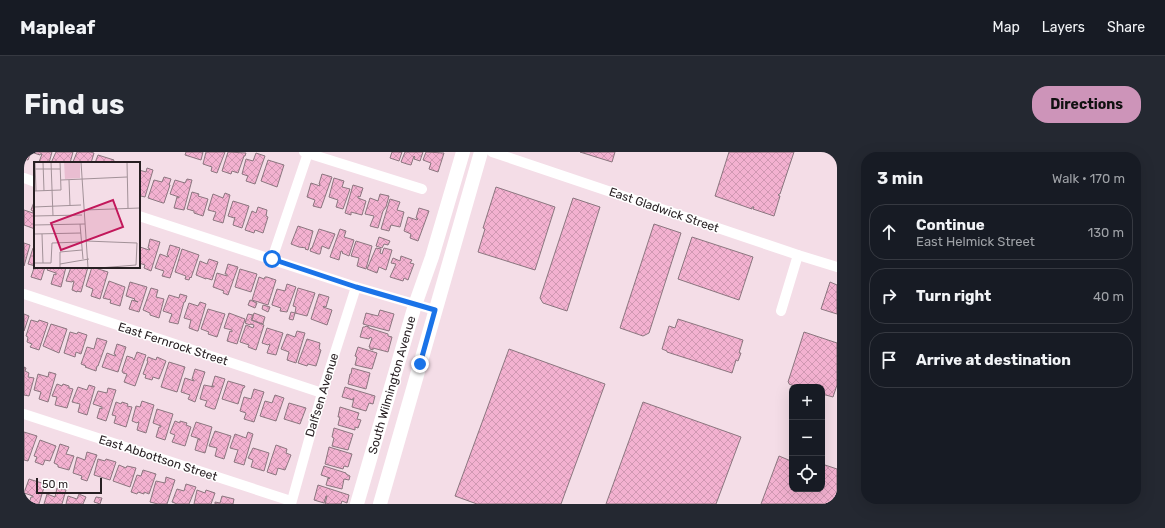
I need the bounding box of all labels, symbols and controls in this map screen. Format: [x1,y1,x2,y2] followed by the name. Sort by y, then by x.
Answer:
[20,16,95,39] text: Mapleaf
[993,19,1020,36] text: Map
[1042,19,1085,36] text: Layers
[1107,19,1145,36] text: Share
[1032,86,1141,123] button: Directions
[24,88,124,121] text: Find us
[34,162,140,268] inset map
[877,168,923,188] text: 3 min
[1052,171,1125,186] text: Walk · 170 m
[607,185,721,235] street label: East Gladwick Street
[916,216,985,234] text: Continue
[878,221,900,243] icon: ahead
[1088,225,1124,240] text: 130 m
[916,234,1035,249] text: East Helmick Street
[263,250,281,268] route start
[878,285,900,307] icon: right
[916,287,991,305] text: Turn right
[1093,289,1124,304] text: 40 m
[366,314,419,456] street label: South Wilmington Avenue
[116,320,230,368] street label: East Fernrock Street
[878,349,900,371] icon: arrive
[303,351,342,439] street label: Dalfsen Avenue
[916,351,1071,369] text: Arrive at destination
[411,355,429,373] route end
[789,384,825,492] map controls
[789,384,825,420] button: +
[789,420,825,456] button: −
[97,432,219,484] street label: East Abbottson Street
[789,456,825,492] button: locate
[36,476,102,495] scale bar
[42,478,68,491] text: 50 m

